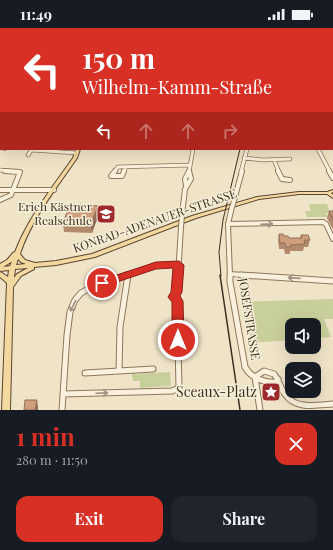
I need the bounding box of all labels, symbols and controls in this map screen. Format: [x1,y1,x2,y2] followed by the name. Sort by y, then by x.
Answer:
[20,4,52,24] text: 11:49
[82,39,155,76] text: 150 m
[16,44,68,96] icon: left
[82,75,272,99] text: Wilhelm-Kamm-Straße
[93,120,115,142] icon: left
[135,120,157,142] icon: ahead
[177,120,199,142] icon: ahead
[219,120,241,142] icon: right
[71,184,239,256] street label: KONRAD-ADENAUER-STRASSE
[18,198,93,228] place label: Erich Kästner Realschule
[95,203,117,225] school or university icon: Erich Kästner Realschule
[260,220,273,228] one-way arrow
[85,266,119,300] pin
[91,272,113,294] icon: arrive
[288,275,301,282] one-way arrow
[235,276,264,361] street label: JOSEFSTRASSE
[69,299,76,311] one-way arrow
[285,318,321,398] map controls
[285,318,321,354] button: sound
[157,319,199,361] position arrow
[285,362,321,398] button: layers
[260,381,282,403] place icon: Sceaux-Platz
[176,382,257,401] place label: Sceaux-Platz
[95,389,108,396] one-way arrow
[16,420,75,452] text: 1 min
[275,423,317,465] button: close
[16,451,88,468] text: 280 m · 11:50
[16,496,163,542] button: Exit
[171,496,317,542] button: Share

